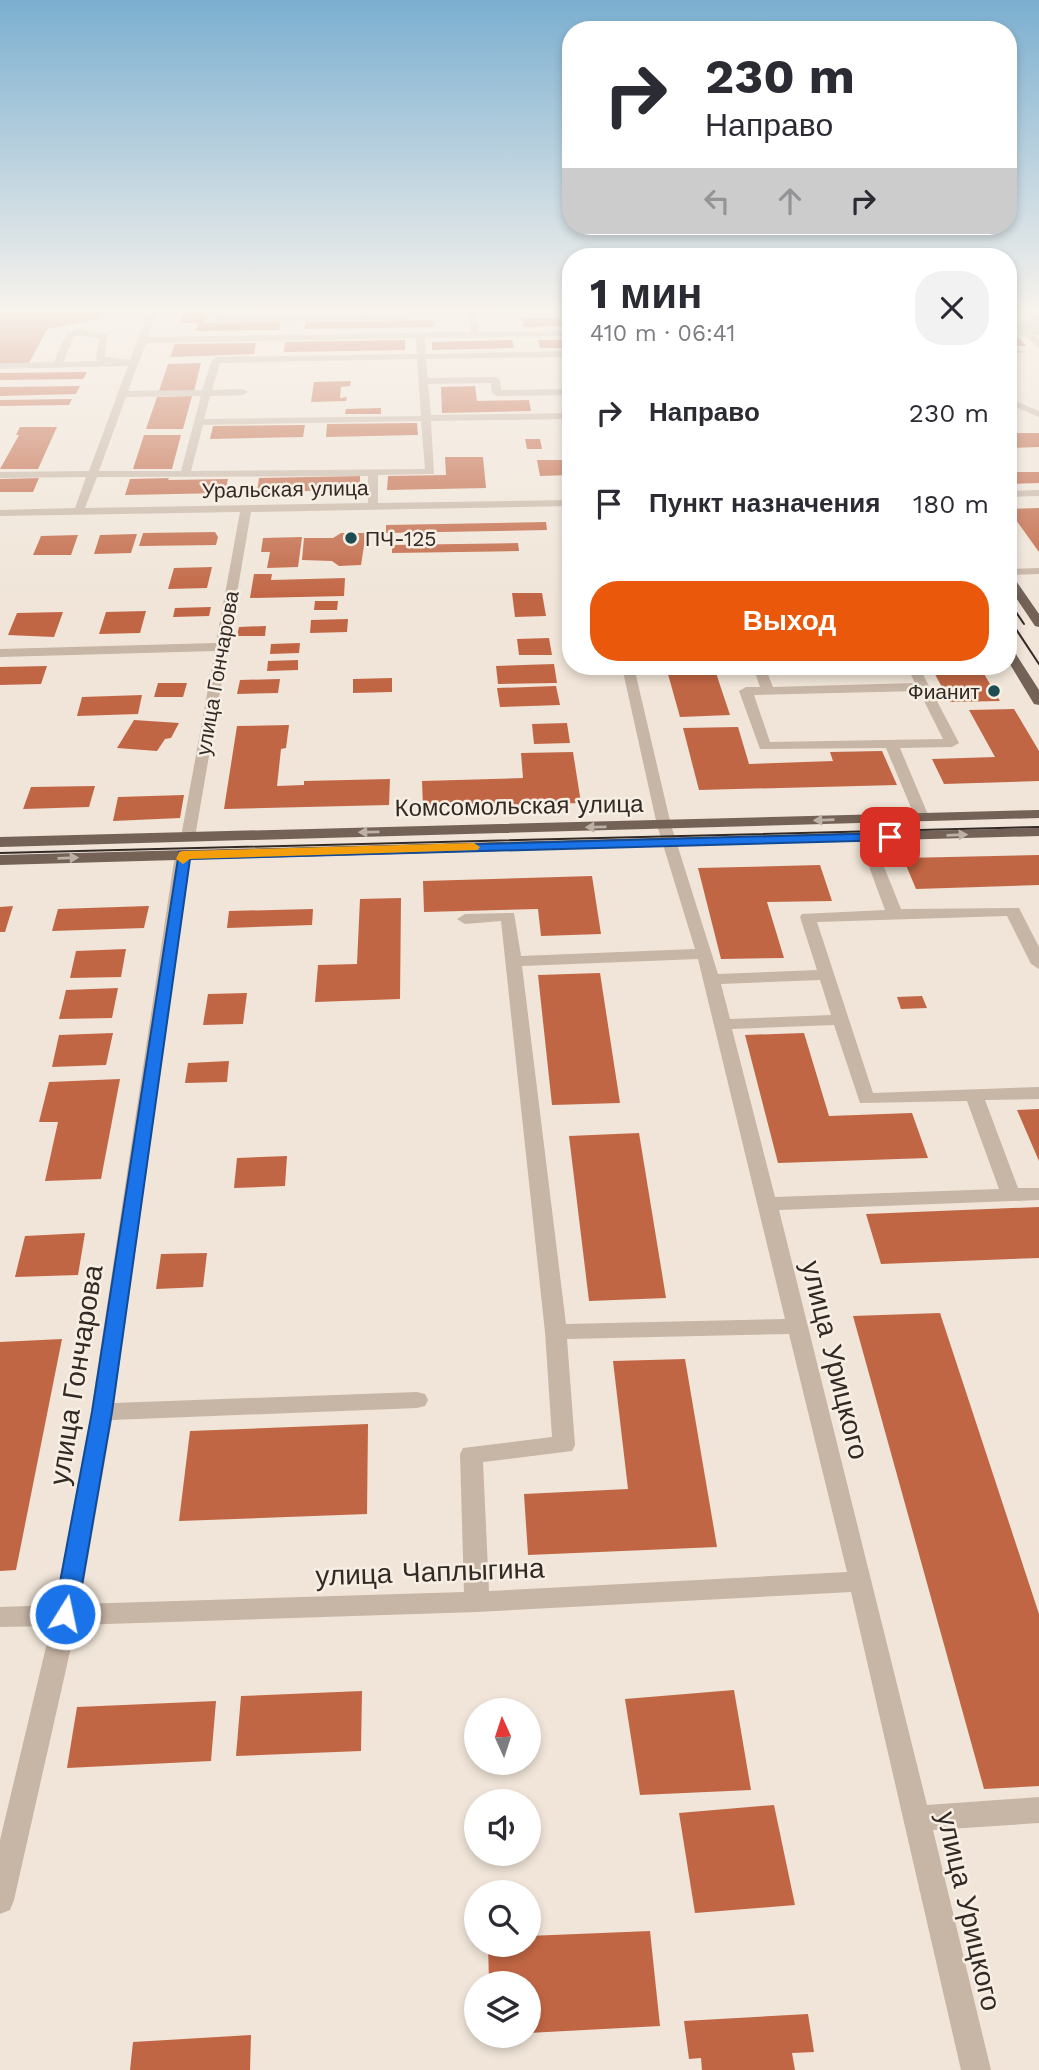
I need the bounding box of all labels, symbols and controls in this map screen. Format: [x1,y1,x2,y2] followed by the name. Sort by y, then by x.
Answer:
[705,47,855,105] text: 230 m
[590,49,681,140] icon: right
[705,106,833,144] text: Направо
[698,182,736,220] icon: left
[771,182,809,220] icon: ahead
[844,182,882,220] icon: right
[590,269,702,318] text: 1 мин
[915,271,989,345] button: close
[590,320,735,347] text: 410 m · 06:41
[590,394,628,432] icon: right
[649,397,760,427] text: Направо
[909,398,989,428] text: 230 m
[201,475,369,503] street label: Уральская улица
[590,485,628,523] icon: arrive
[649,488,880,518] text: Пункт назначения
[913,489,989,519] text: 180 m
[365,526,437,551] place label: ПЧ-125
[343,530,359,546] marker: ПЧ-125
[590,581,989,661] button: Выход
[190,588,244,757] street label: улица Гончарова
[908,679,980,704] place label: Фианит
[986,683,1002,699] marker: Фианит
[394,790,644,822] street label: Комсомольская улица
[860,807,920,867] pin
[813,815,835,826] one-way arrow
[871,818,909,856] icon: arrive
[585,821,607,832] one-way arrow
[358,827,380,838] one-way arrow
[946,829,968,840] one-way arrow
[57,853,79,864] one-way arrow
[794,1257,876,1463] street label: улица Урицкого
[42,1262,110,1487] street label: улица Гончарова
[315,1551,546,1592] street label: улица Чаплыгина
[28,1577,102,1651] position arrow
[464,1698,541,1774] north arrow
[464,1698,541,2048] map controls
[464,1789,541,1866] button: sound
[930,1808,1008,2014] street label: улица Урицкого
[464,1880,541,1957] button: search
[464,1971,541,2048] button: layers

